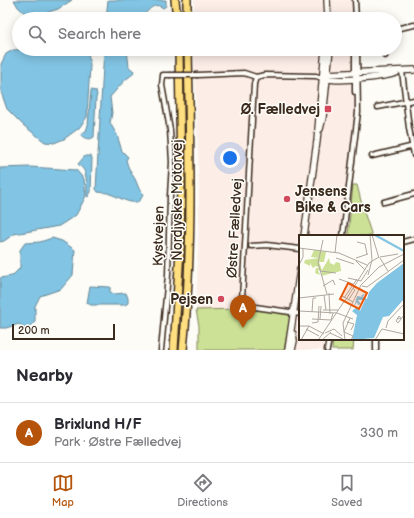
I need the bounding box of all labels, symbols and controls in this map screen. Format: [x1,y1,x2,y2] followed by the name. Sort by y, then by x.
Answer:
[12,12,402,56] search box
[26,23,48,45] icon: search
[58,25,141,44] text: Search here
[241,101,320,118] place label: Ø. Fælledvej
[323,104,333,114] marker: Ø. Fælledvej
[169,139,186,261] street label: Nordjyske Motorvej
[220,148,240,168] your location
[223,178,246,278] street label: Østre Fælledvej
[295,183,371,216] place label: Jensens Bike & Cars
[282,194,292,204] marker: Jensens Bike & Cars
[149,205,168,266] street label: Kystvejen
[299,235,404,340] inset map
[170,291,213,308] place label: Pejsen
[216,294,226,304] marker: Pejsen
[230,295,256,328] pin: A
[12,322,115,341] scale bar
[18,324,50,337] text: 200 m
[16,366,73,386] text: Nearby
[54,415,142,434] text: Brixlund H/F
[25,425,33,441] text: A
[360,425,398,441] text: 330 m
[54,434,181,450] text: Park · Østre Fælledvej
[52,472,74,509] tab: Map
[177,472,228,509] tab: Directions
[331,472,362,509] tab: Saved

